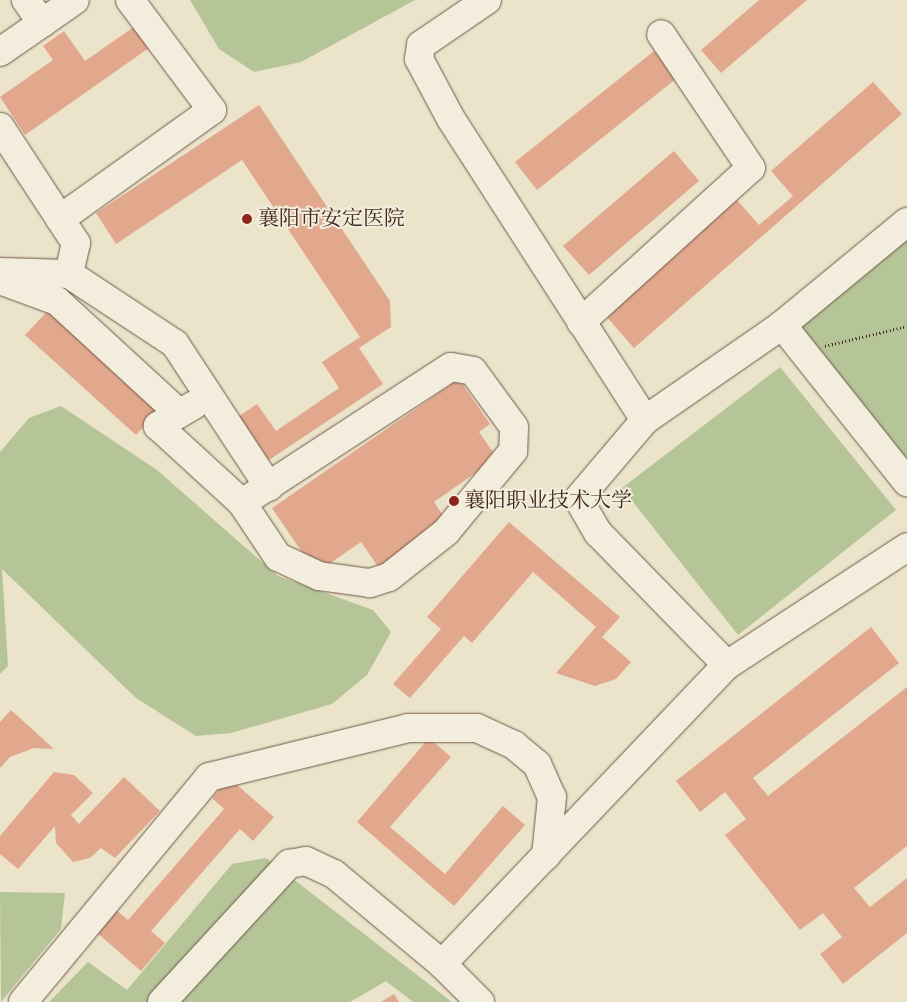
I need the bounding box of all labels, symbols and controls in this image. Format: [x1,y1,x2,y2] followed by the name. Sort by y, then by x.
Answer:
[258,206,405,232] place label: 襄阳市安定医院
[240,212,254,226] marker: 襄阳市安定医院
[464,488,632,514] place label: 襄阳职业技术大学
[448,495,460,507] marker: 襄阳职业技术大学

